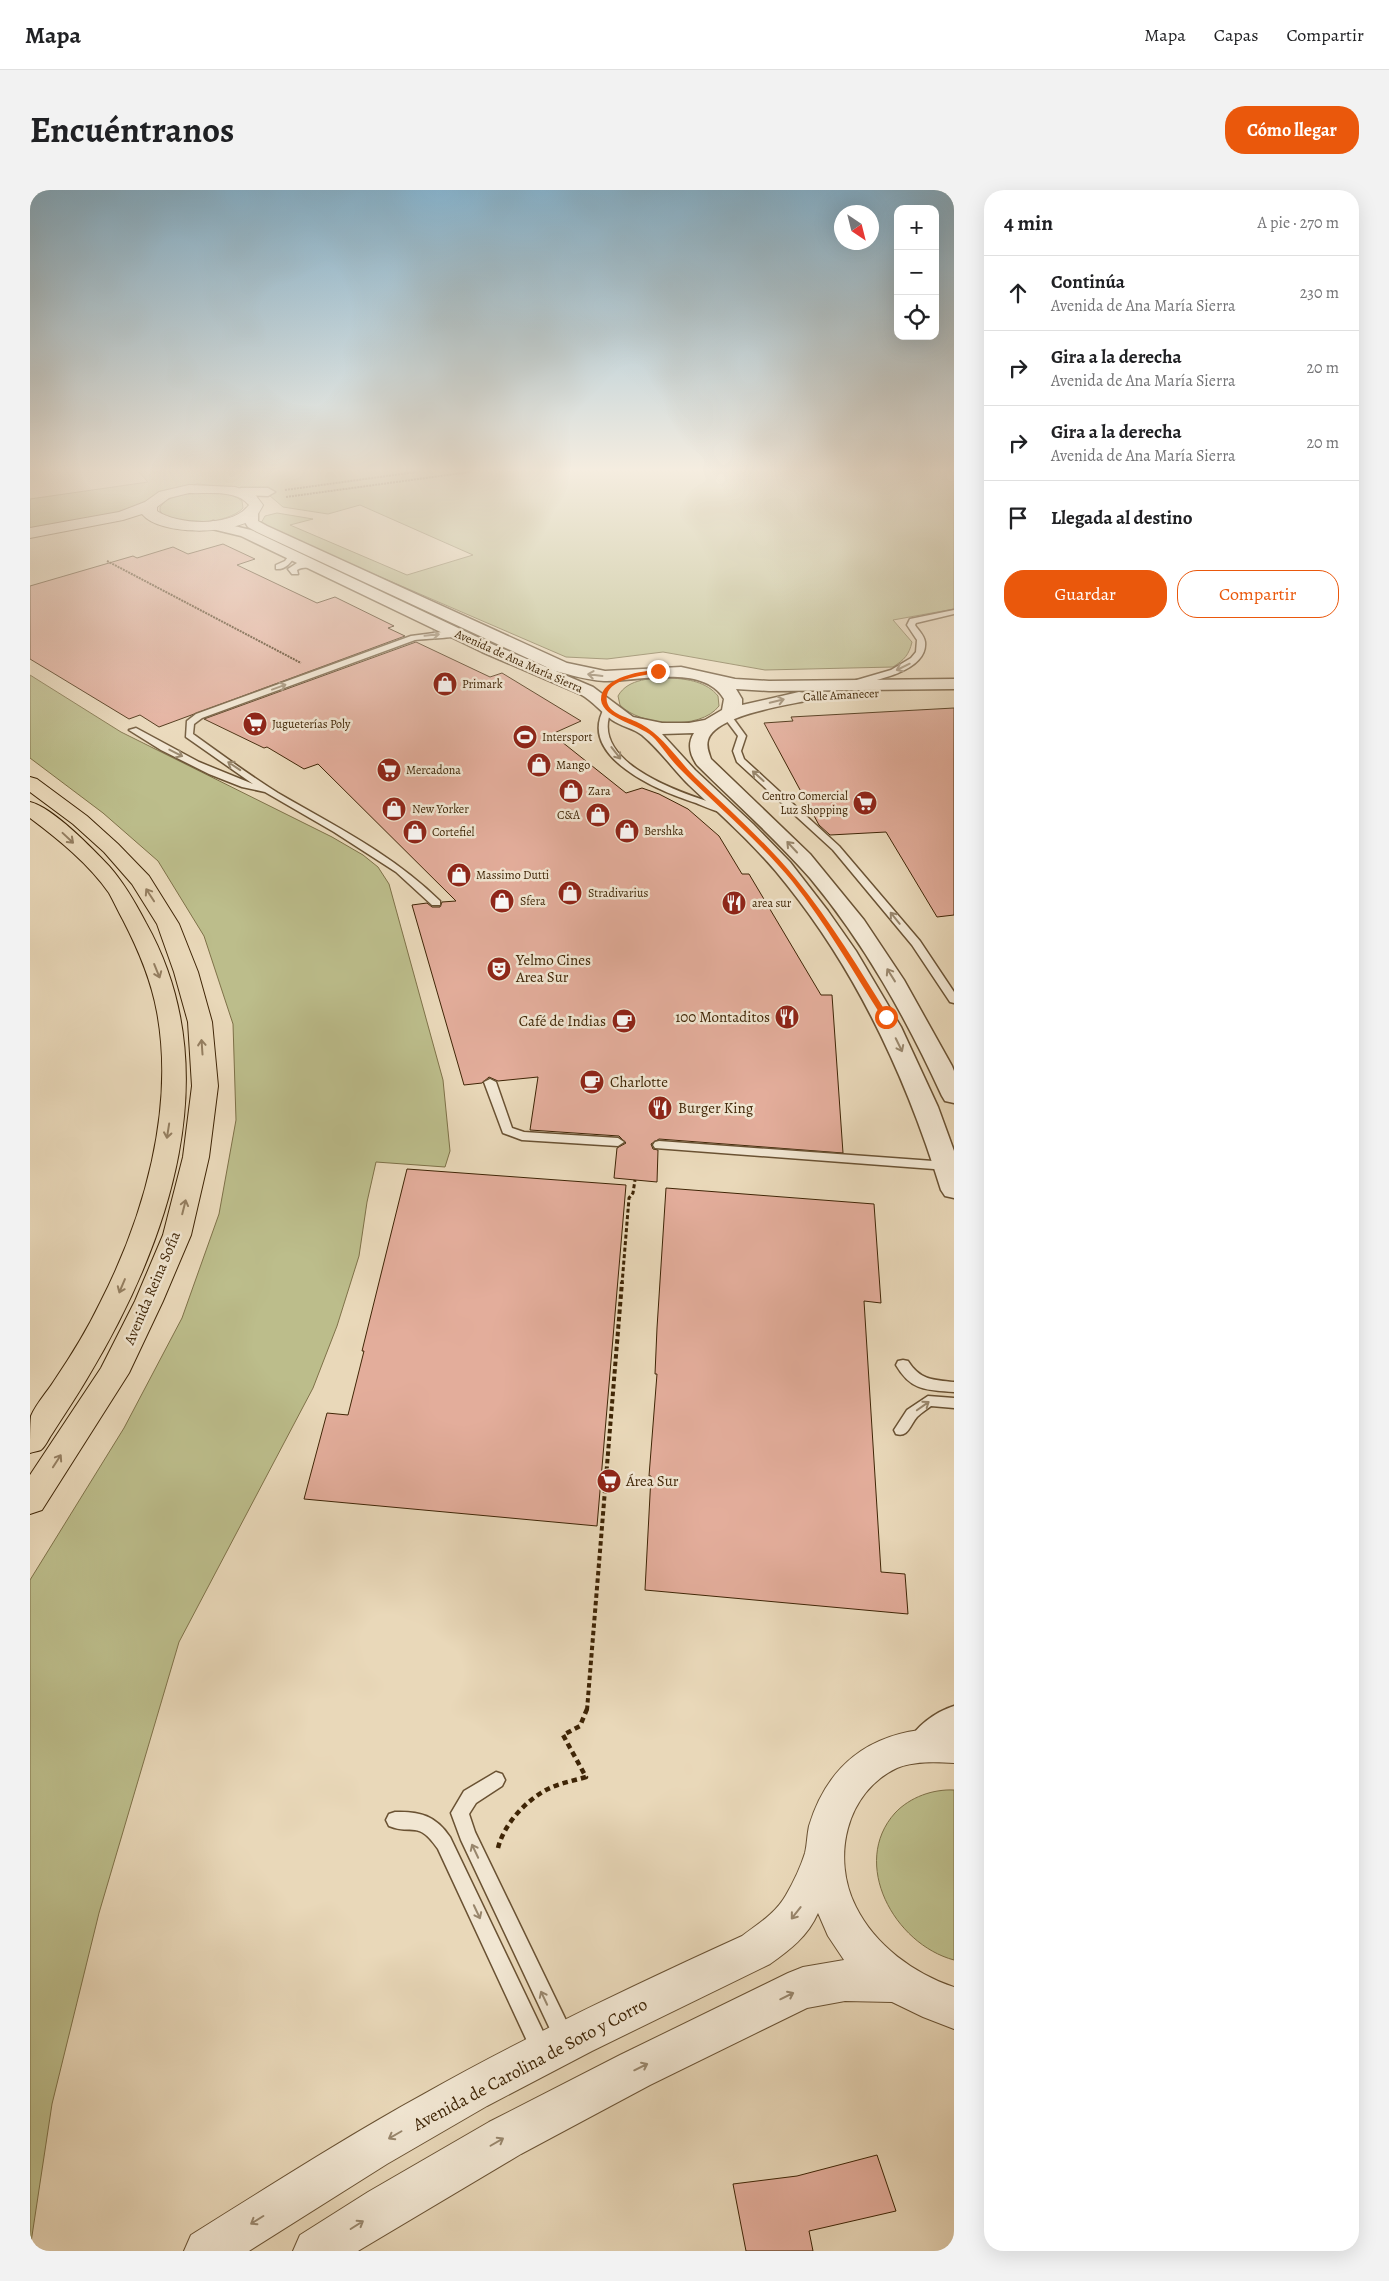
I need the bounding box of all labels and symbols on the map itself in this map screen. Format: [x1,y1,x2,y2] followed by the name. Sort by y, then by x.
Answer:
[834,205,879,250] north arrow
[452,625,586,697] street label: Avenida de Ana María Sierra
[424,630,440,640] one-way arrow
[647,660,670,683] route end
[895,662,910,672] one-way arrow
[587,669,603,679] one-way arrow
[432,671,458,697] shop icon: Primark
[462,676,503,692] place label: Primark
[271,682,286,691] one-way arrow
[803,685,880,705] street label: Calle Amanecer
[768,696,784,705] one-way arrow
[242,711,268,737] supermarket icon: Jugueterías Poly
[272,716,351,732] place label: Jugueterías Poly
[512,724,538,750] sports icon: Intersport
[542,729,592,745] place label: Intersport
[610,746,621,759] one-way arrow
[168,749,183,758] one-way arrow
[526,752,552,778] shop icon: Mango
[376,757,402,783] supermarket icon: Mercadona
[556,757,590,773] place label: Mango
[227,761,241,771] one-way arrow
[406,762,461,778] place label: Mercadona
[752,770,765,782] one-way arrow
[558,778,584,804] shop icon: Zara
[588,783,611,799] place label: Zara
[762,788,848,818] place label: Centro Comercial Luz Shopping
[852,790,878,816] supermarket icon: Centro Comercial Luz Shopping
[381,796,407,822] shop icon: New Yorker
[412,801,469,817] place label: New Yorker
[585,802,611,828] shop icon: C&A
[557,807,581,823] place label: C&A
[614,818,640,844] shop icon: Bershka
[402,819,428,845] shop icon: Cortefiel
[644,823,684,839] place label: Bershka
[432,824,475,840] place label: Cortefiel
[62,832,74,844] one-way arrow
[786,840,798,853] one-way arrow
[446,862,472,888] shop icon: Massimo Dutti
[476,867,549,883] place label: Massimo Dutti
[557,880,583,906] shop icon: Stradivarius
[588,885,648,901] place label: Stradivarius
[144,888,155,902] one-way arrow
[489,888,515,914] shop icon: Sfera
[721,890,747,916] restaurant icon: area sur
[520,893,546,909] place label: Sfera
[752,895,792,911] place label: area sur
[890,912,901,925] one-way arrow
[515,950,591,987] place label: Yelmo Cines Area Sur
[486,956,512,982] theatre icon: Yelmo Cines Area Sur
[153,963,163,978] one-way arrow
[886,969,896,983] one-way arrow
[774,1004,800,1030] restaurant icon: 100 Montaditos
[875,1006,898,1029] route start
[675,1007,770,1027] place label: 100 Montaditos
[611,1008,637,1034] cafe icon: Café de Indias
[519,1011,606,1031] place label: Café de Indias
[895,1037,905,1052] one-way arrow
[197,1039,206,1055] one-way arrow
[579,1069,605,1095] cafe icon: Charlotte
[610,1072,668,1092] place label: Charlotte
[647,1095,673,1121] restaurant icon: Burger King
[678,1098,754,1118] place label: Burger King
[163,1123,173,1139] one-way arrow
[179,1200,189,1216] one-way arrow
[119,1228,185,1349] street label: Avenida Reina Sofía
[117,1278,127,1293] one-way arrow
[916,1401,930,1411] one-way arrow
[52,1454,62,1468] one-way arrow
[596,1468,622,1494] supermarket icon: Área Sur
[625,1471,679,1491] place label: Área Sur
[470,1844,479,1859] one-way arrow
[473,1904,482,1919] one-way arrow
[791,1907,802,1920] one-way arrow
[539,1991,548,2006] one-way arrow
[780,1991,795,2001] one-way arrow
[408,1992,651,2137] street label: Avenida de Carolina de Soto y Corro
[633,2062,648,2071] one-way arrow
[389,2130,403,2140] one-way arrow
[490,2137,504,2147] one-way arrow
[250,2215,264,2225] one-way arrow
[350,2220,364,2230] one-way arrow

